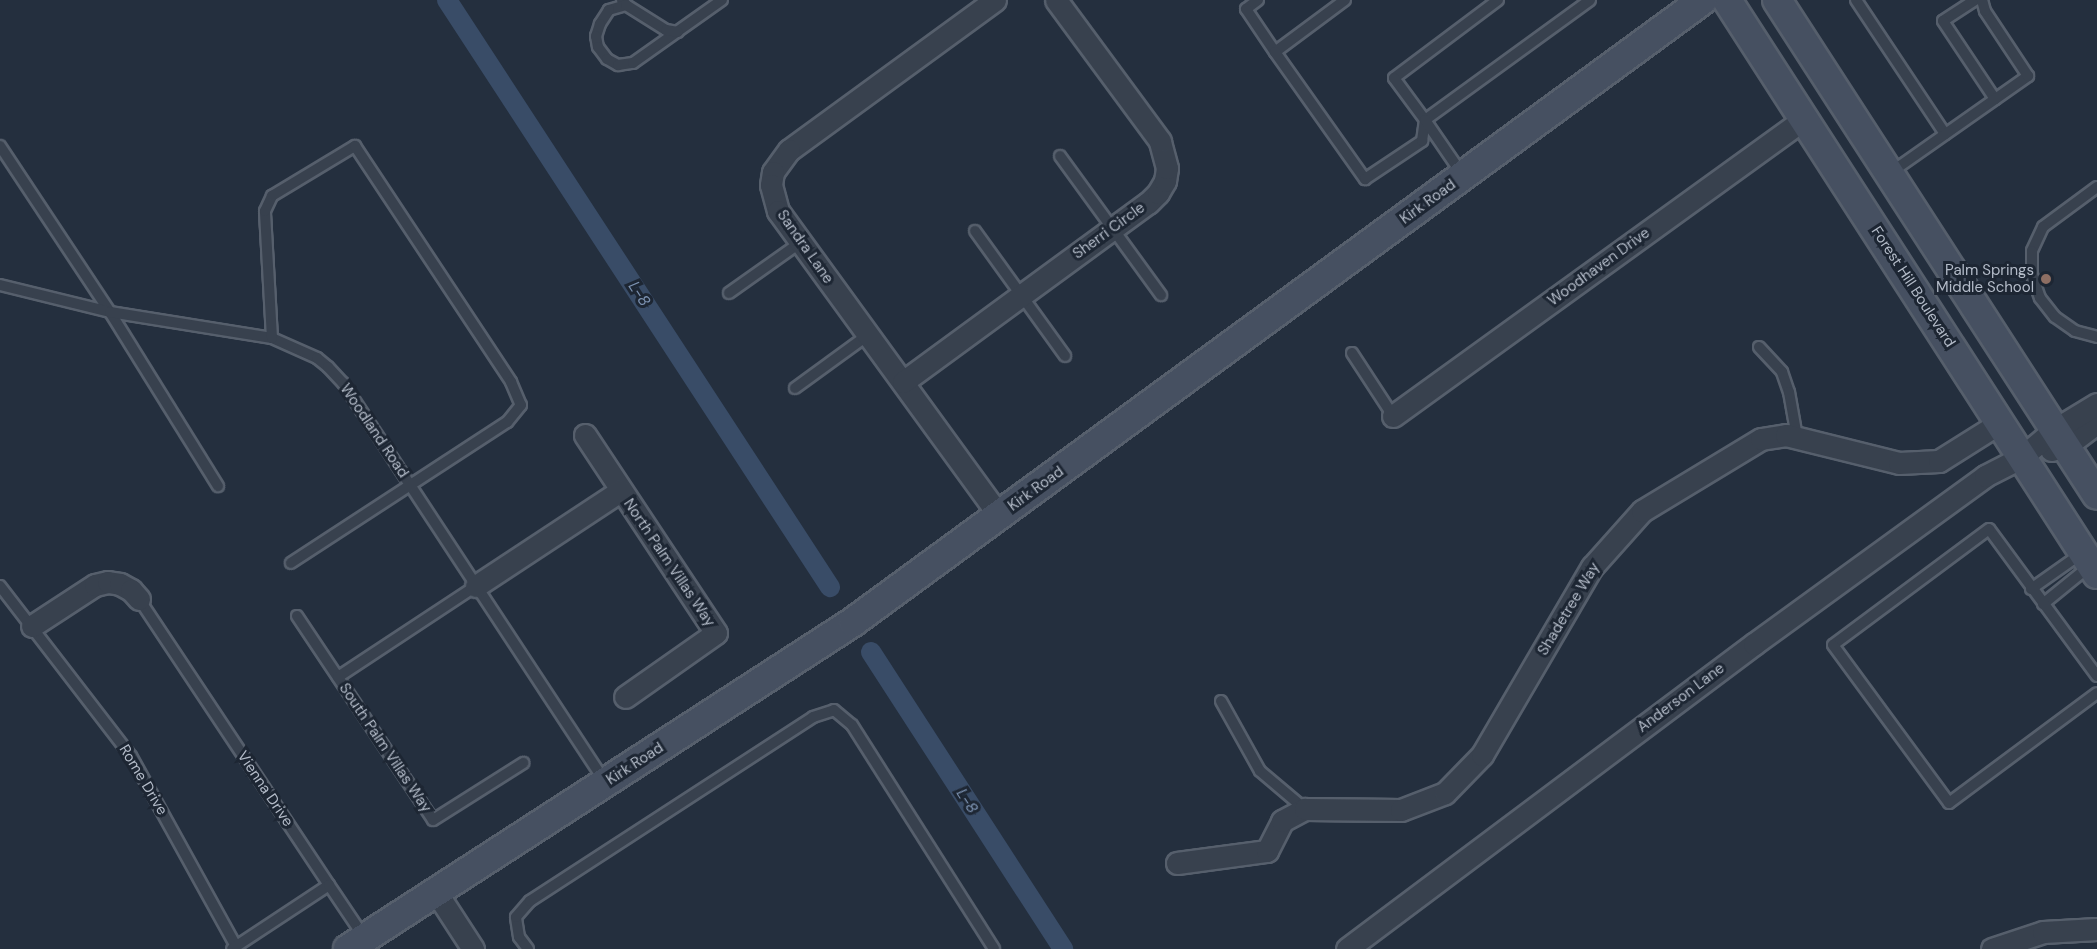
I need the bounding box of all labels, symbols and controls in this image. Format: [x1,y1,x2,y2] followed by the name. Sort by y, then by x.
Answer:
[1397,176,1459,228] street label: Kirk Road
[1069,199,1149,263] street label: Sherri Circle
[773,207,837,287] street label: Sandra Lane
[1867,223,1959,351] street label: Forest Hill Boulevard
[1545,224,1653,310] street label: Woodhaven Drive
[1936,261,2034,296] place label: Palm Springs Middle School
[2039,272,2053,286] marker: Palm Springs Middle School
[624,278,654,310] water label: L-8
[336,381,412,481] street label: Woodland Road
[1005,463,1067,515] street label: Kirk Road
[619,496,719,630] street label: North Palm Villas Way
[1534,559,1604,659] street label: Shadetree Way
[1634,659,1728,737] street label: Anderson Lane
[335,680,435,816] street label: South Palm Villas Way
[603,739,667,789] street label: Kirk Road
[115,742,171,818] street label: Rome Drive
[233,748,297,830] street label: Vienna Drive
[952,785,982,817] water label: L-8

